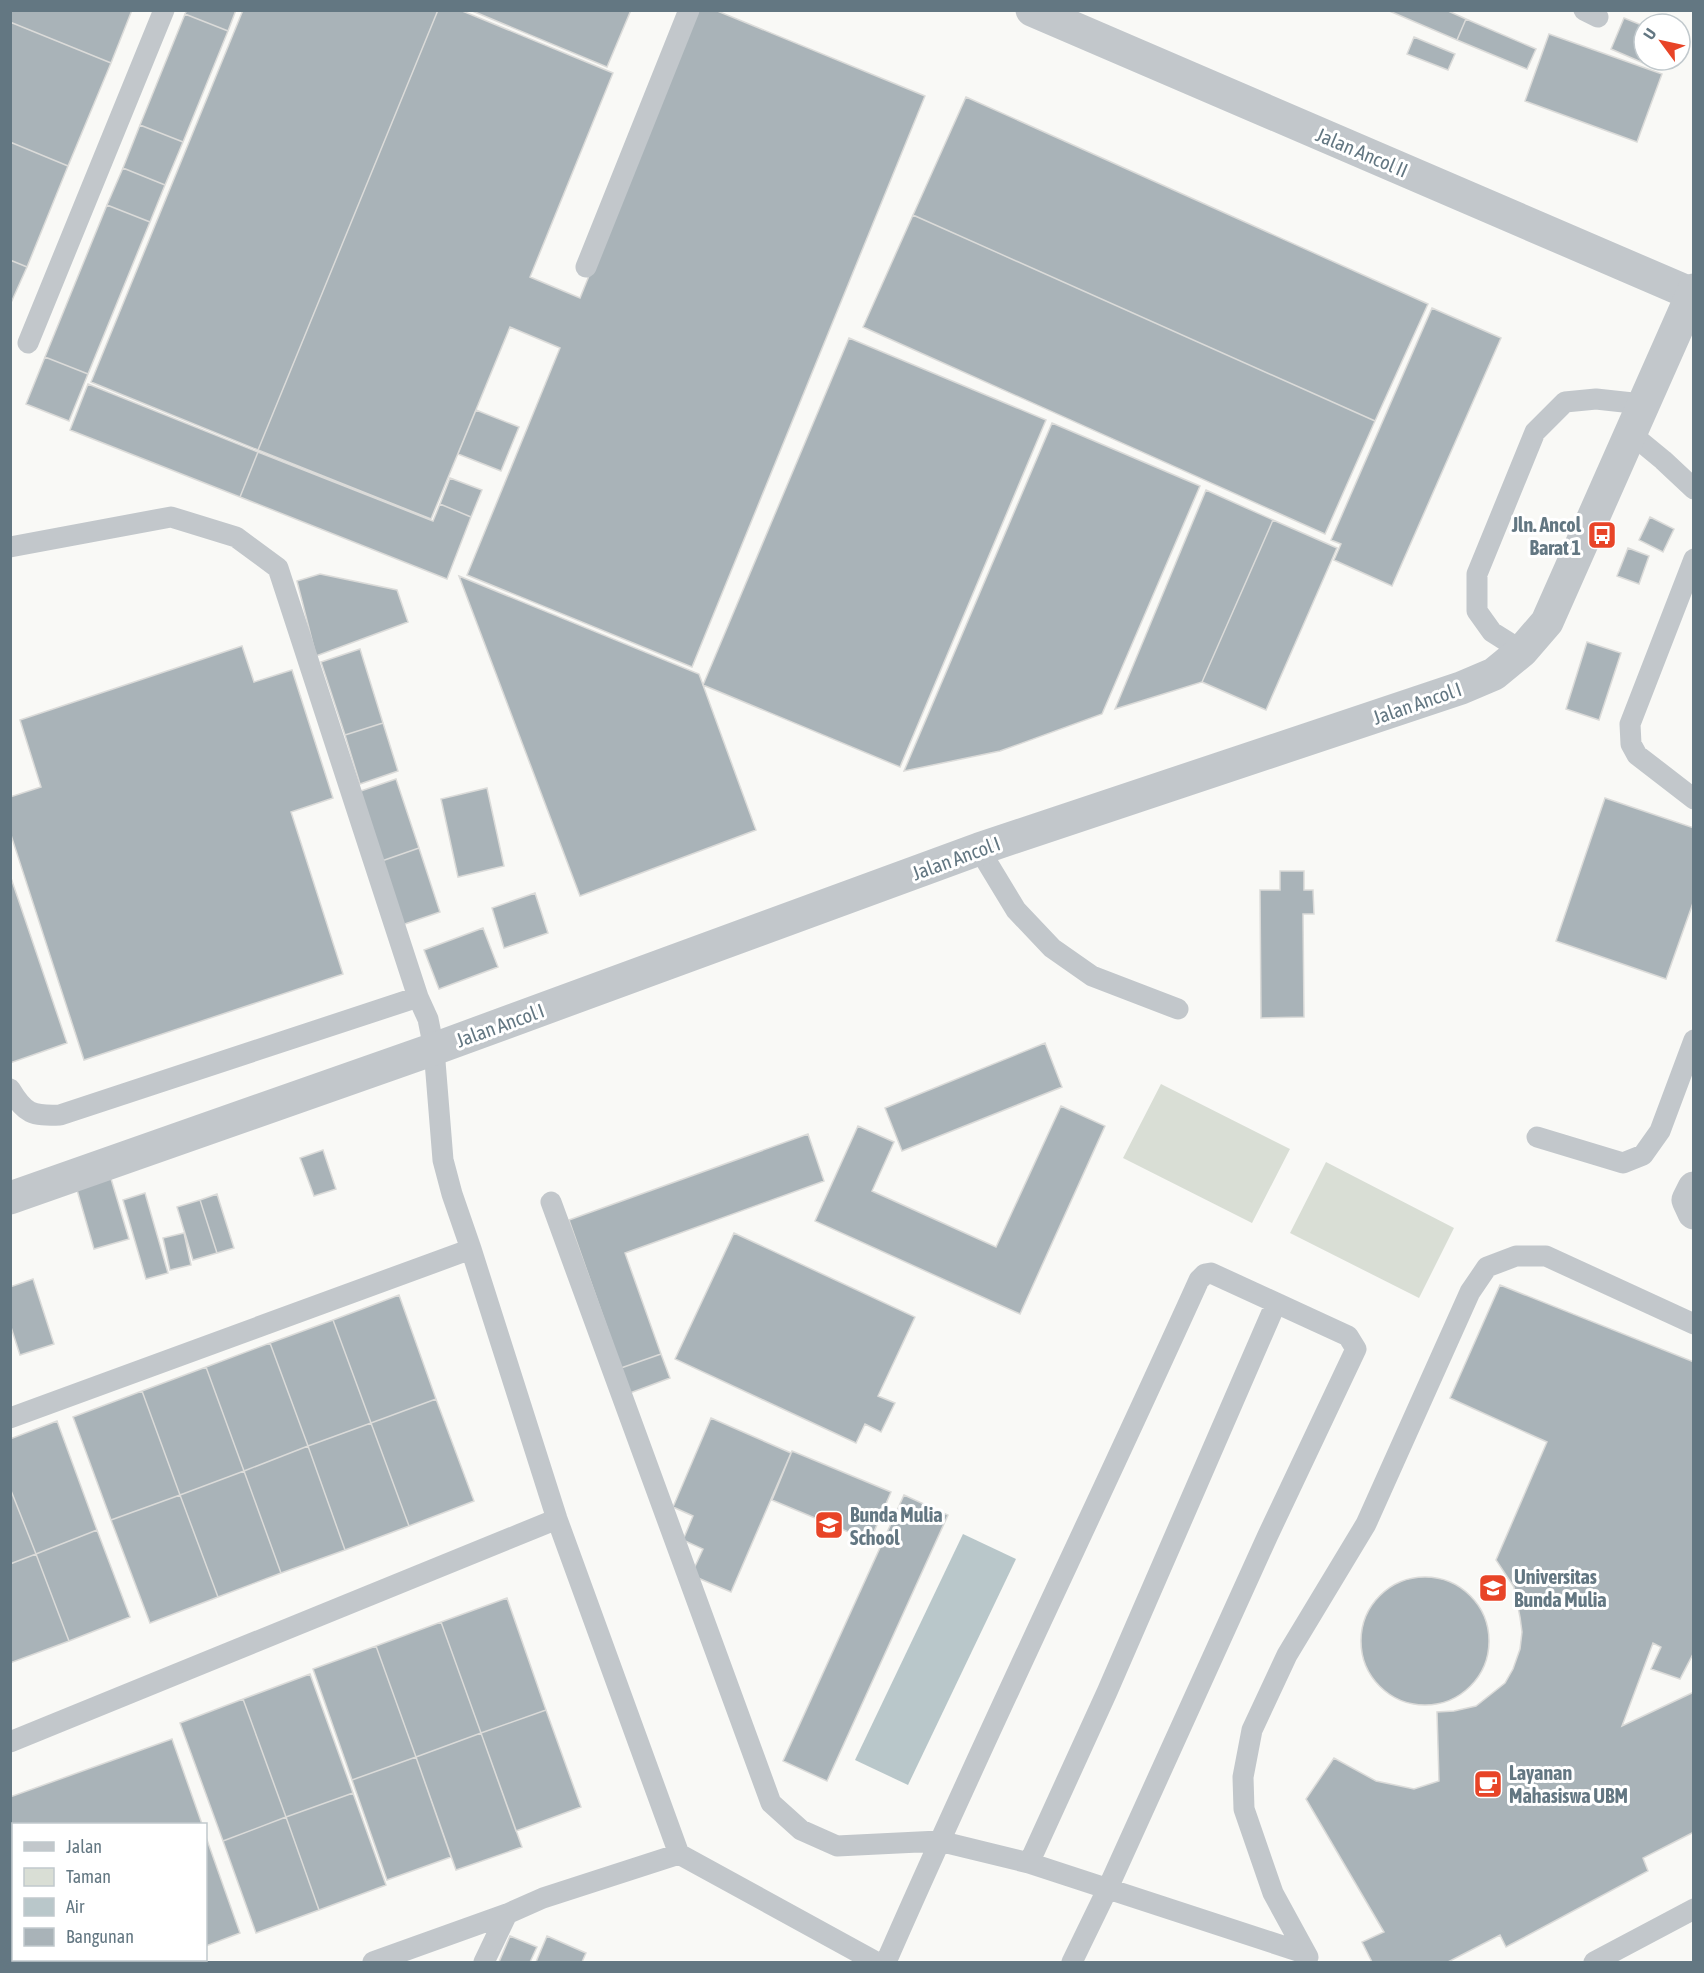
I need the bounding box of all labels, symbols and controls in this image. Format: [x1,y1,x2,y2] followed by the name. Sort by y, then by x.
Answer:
[1632,12,1692,72] north arrow
[1639,25,1660,43] text: U
[1313,122,1411,182] street label: Jalan Ancol II
[1511,513,1582,559] place label: Jln. Ancol Barat 1
[1586,519,1618,551] bus stop icon: Jln. Ancol Barat 1
[1370,677,1464,729] street label: Jalan Ancol I
[909,831,1003,885] street label: Jalan Ancol I
[453,998,547,1052] street label: Jalan Ancol I
[850,1503,943,1549] place label: Bunda Mulia School
[813,1509,845,1541] school or university icon: Bunda Mulia School
[1514,1565,1607,1611] place label: Universitas Bunda Mulia
[1477,1572,1509,1604] school or university icon: Universitas Bunda Mulia
[1509,1761,1628,1807] place label: Layanan Mahasiswa UBM
[1472,1768,1504,1800] cafe icon: Layanan Mahasiswa UBM
[12,1823,207,1961] legend
[66,1836,102,1857] text: Jalan
[66,1866,111,1887] text: Taman
[66,1896,85,1917] text: Air
[66,1926,134,1947] text: Bangunan

